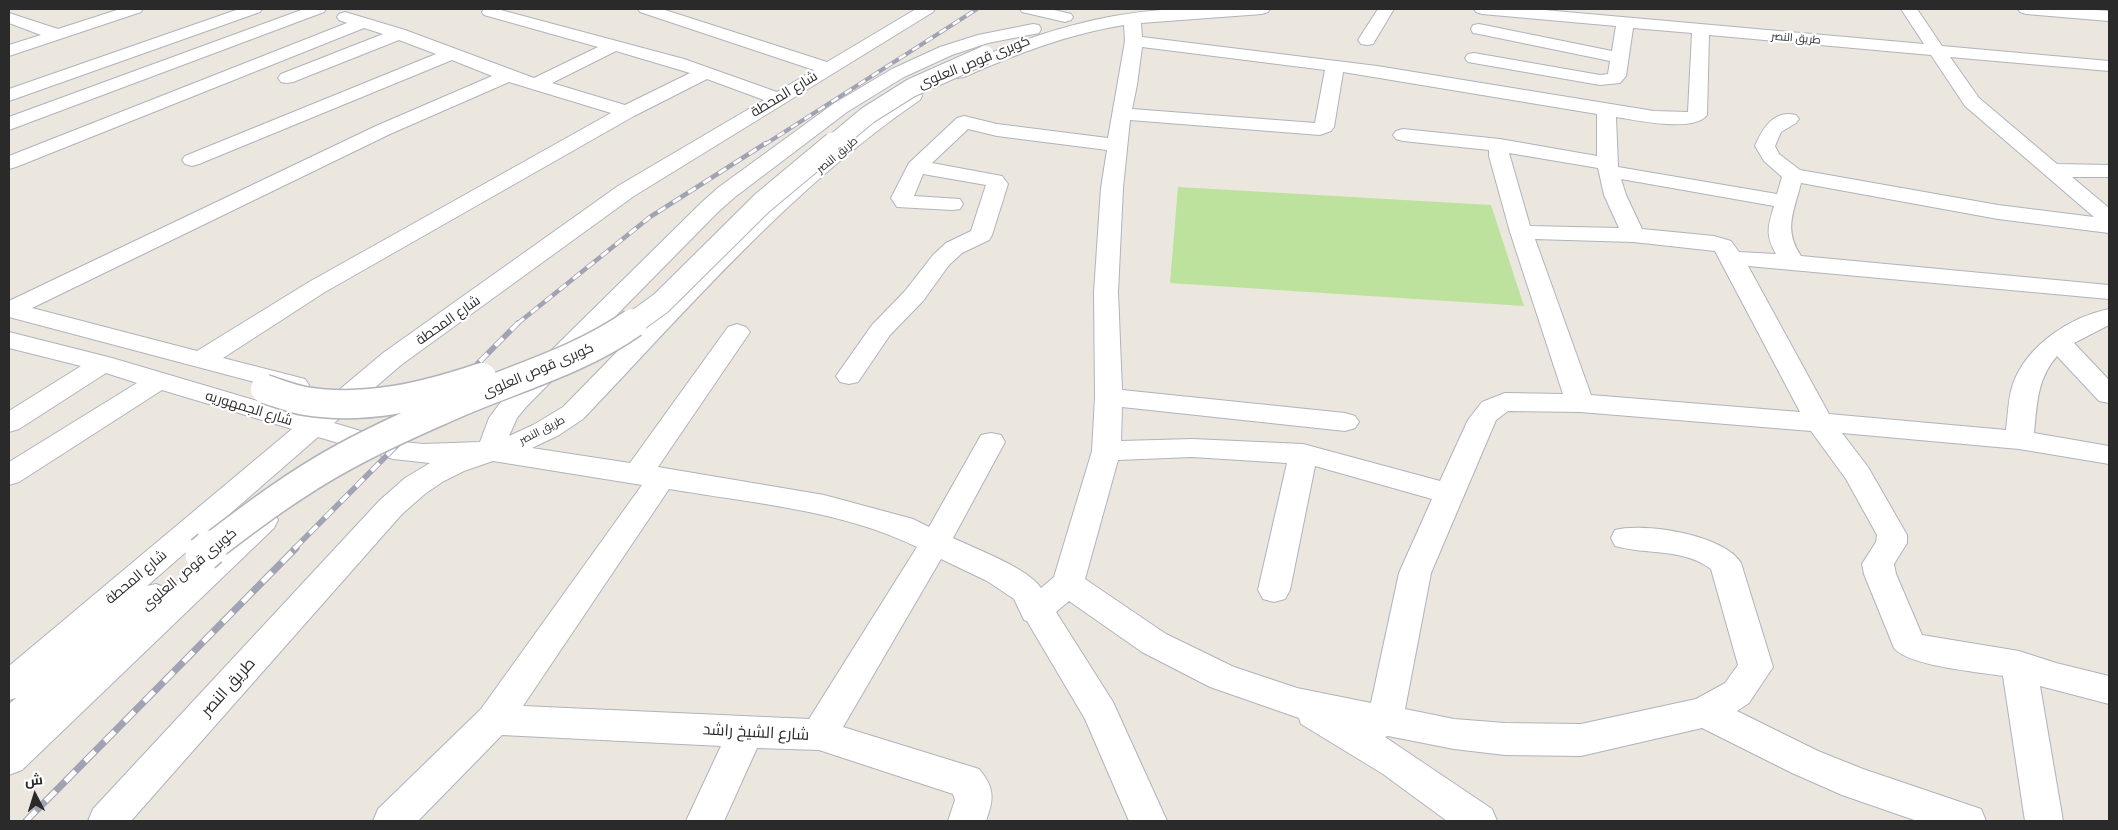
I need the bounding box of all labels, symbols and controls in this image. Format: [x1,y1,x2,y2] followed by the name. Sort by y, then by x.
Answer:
[1771,29,1821,47] street label: طريق النصر
[916,32,1032,92] street label: كوبرى قوص العلوى
[748,68,820,120] street label: شارع المحطة
[814,134,860,176] street label: طريق النصر
[413,292,483,348] street label: شارع المحطة
[480,339,596,401] street label: كوبرى قوص العلوى
[203,387,295,429] street label: شارع الجمهوريه
[517,413,567,447] street label: طريق النصر
[138,524,240,614] street label: كوبرى قوص العلوى
[102,547,170,607] street label: شارع المحطة
[197,654,259,720] street label: طريق النصر
[702,720,810,744] street label: شارع الشيخ راشد
[10,770,60,820] north arrow
[24,770,43,789] text: ش

